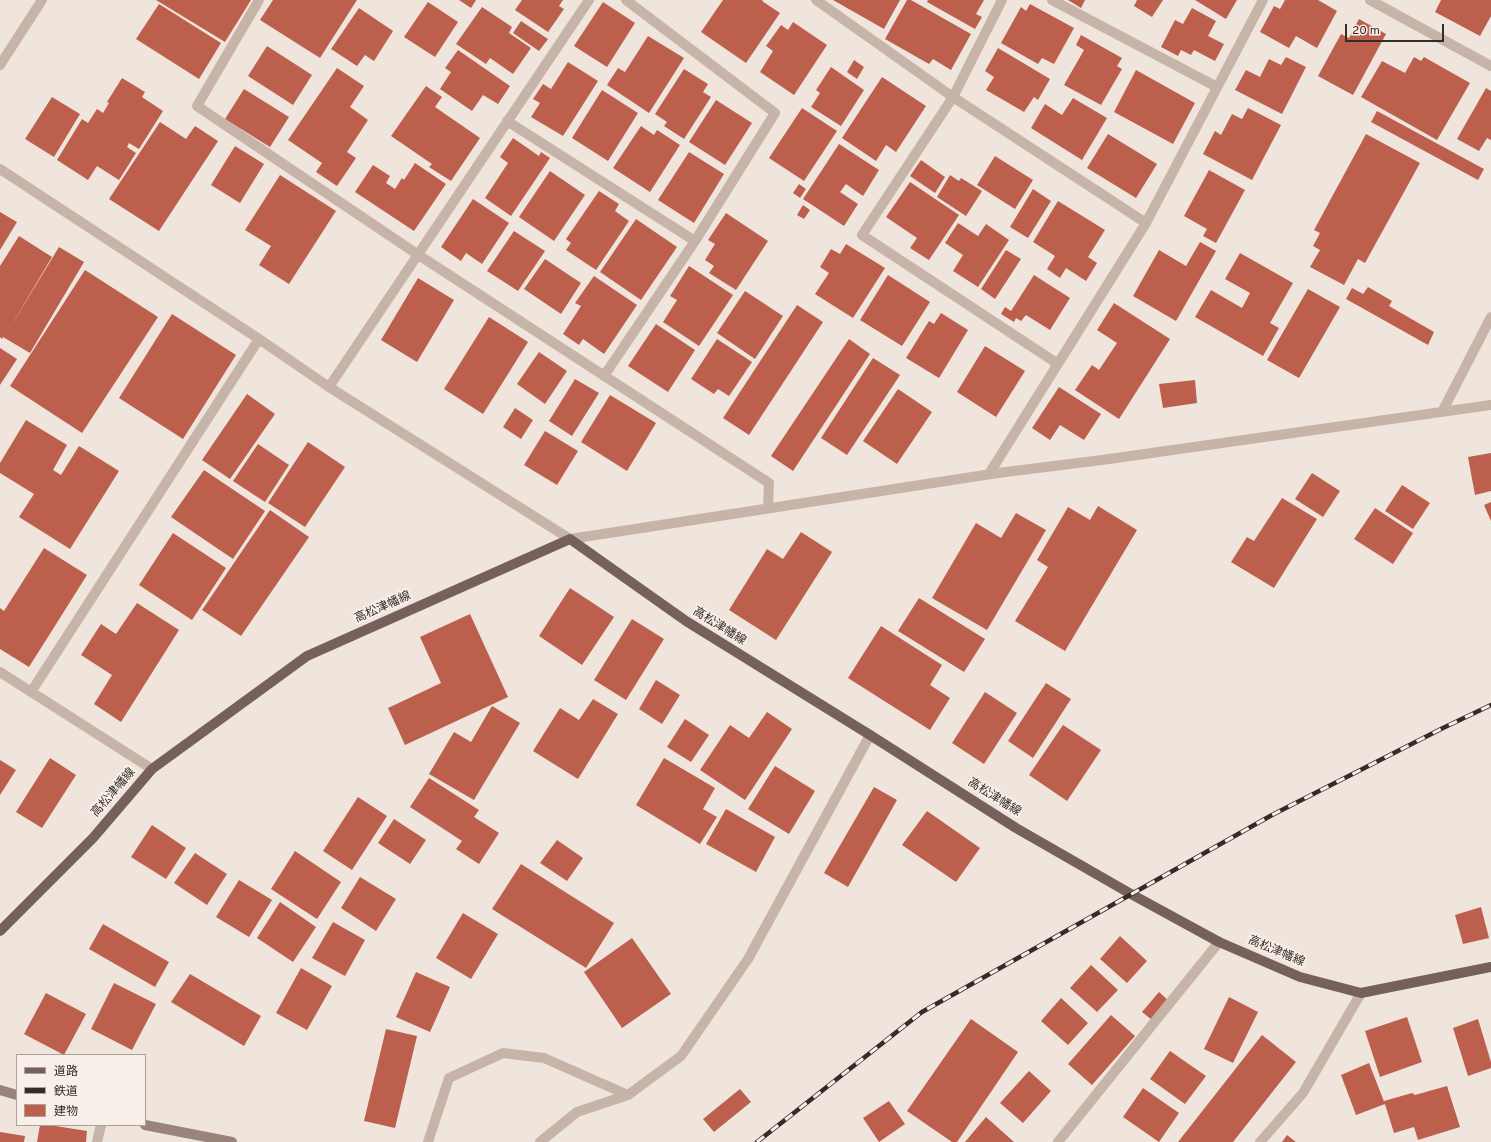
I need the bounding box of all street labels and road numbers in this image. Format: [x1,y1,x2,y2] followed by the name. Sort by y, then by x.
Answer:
[353,589,413,627] street label: 高松津幡線
[690,605,748,649] street label: 高松津幡線
[89,766,139,820] street label: 高松津幡線
[965,776,1023,820] street label: 高松津幡線
[1246,934,1306,970] street label: 高松津幡線

